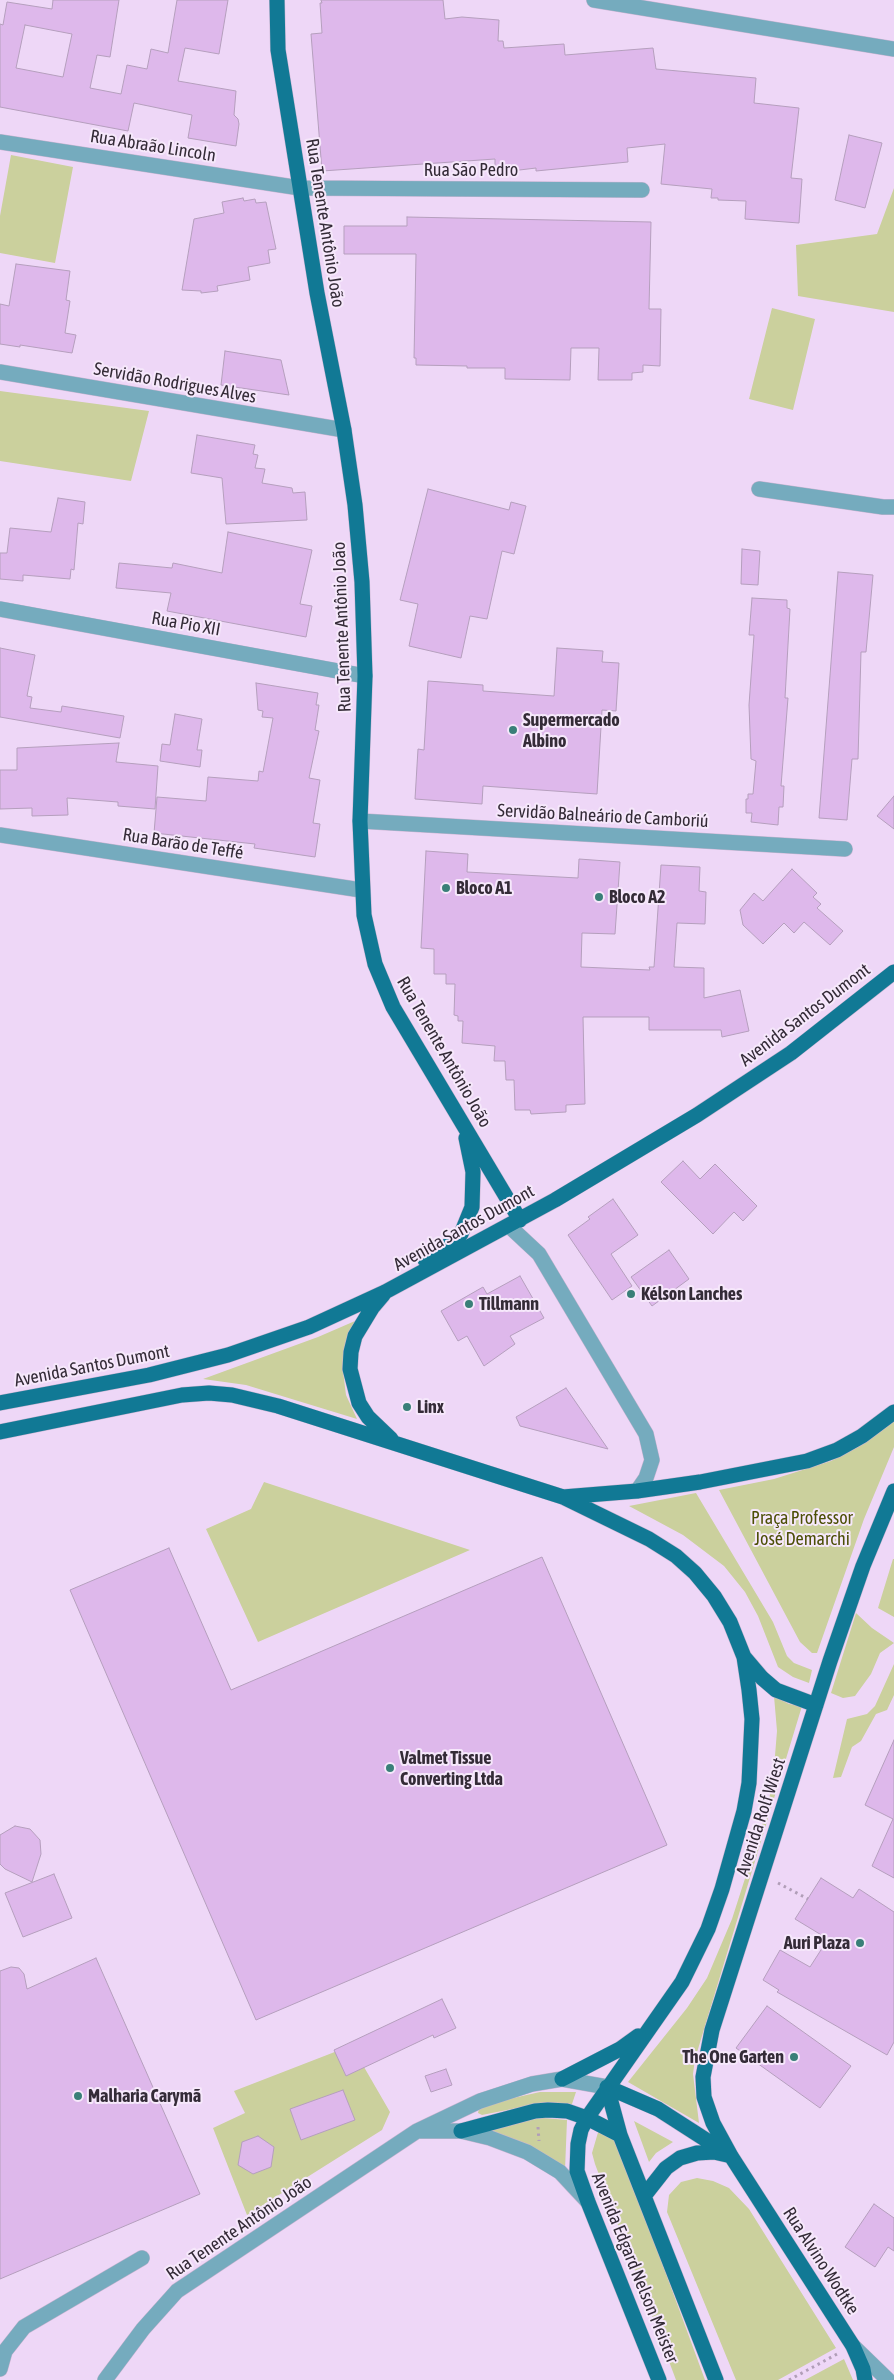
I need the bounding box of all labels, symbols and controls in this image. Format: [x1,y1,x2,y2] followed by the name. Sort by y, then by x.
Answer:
[89,125,217,167] street label: Rua Abraão Lincoln
[301,137,349,309] street label: Rua Tenente Antônio João
[424,159,518,181] street label: Rua São Pedro
[92,358,258,408] street label: Servidão Rodrigues Alves
[328,541,356,713] street label: Rua Tenente Antônio João
[150,607,222,641] street label: Rua Pio XII
[523,709,620,752] place label: Supermercado Albino
[507,724,519,736] marker: Supermercado Albino
[497,800,709,832] street label: Servidão Balneário de Camboriú
[121,824,245,864] street label: Rua Barão de Teffé
[456,877,512,899] place label: Bloco A1
[440,882,452,894] marker: Bloco A1
[609,886,665,908] place label: Bloco A2
[593,891,605,903] marker: Bloco A2
[736,959,874,1071] street label: Avenida Santos Dumont
[392,973,496,1131] street label: Rua Tenente Antônio João
[390,1180,538,1276] street label: Avenida Santos Dumont
[641,1283,742,1305] place label: Kélson Lanches
[625,1288,637,1300] marker: Kélson Lanches
[479,1293,539,1315] place label: Tillmann
[463,1298,475,1310] marker: Tillmann
[13,1340,171,1392] street label: Avenida Santos Dumont
[417,1396,444,1418] place label: Linx
[401,1401,413,1413] marker: Linx
[751,1507,853,1550] park label: Praça Professor José Demarchi
[400,1747,503,1790] place label: Valmet Tissue Converting Ltda
[732,1755,790,1879] street label: Avenida Rolf Wiest
[384,1762,396,1774] marker: Valmet Tissue Converting Ltda
[784,1932,850,1954] place label: Auri Plaza
[854,1937,866,1949] marker: Auri Plaza
[682,2046,784,2068] place label: The One Garten
[788,2051,800,2063] marker: The One Garten
[88,2085,201,2107] place label: Malharia Carymã
[72,2090,84,2102] marker: Malharia Carymã
[587,2170,683,2366] street label: Avenida Edgard Nelson Meister
[162,2171,316,2285] street label: Rua Tenente Antônio João
[778,2203,864,2319] street label: Rua Alvino Wodtke

